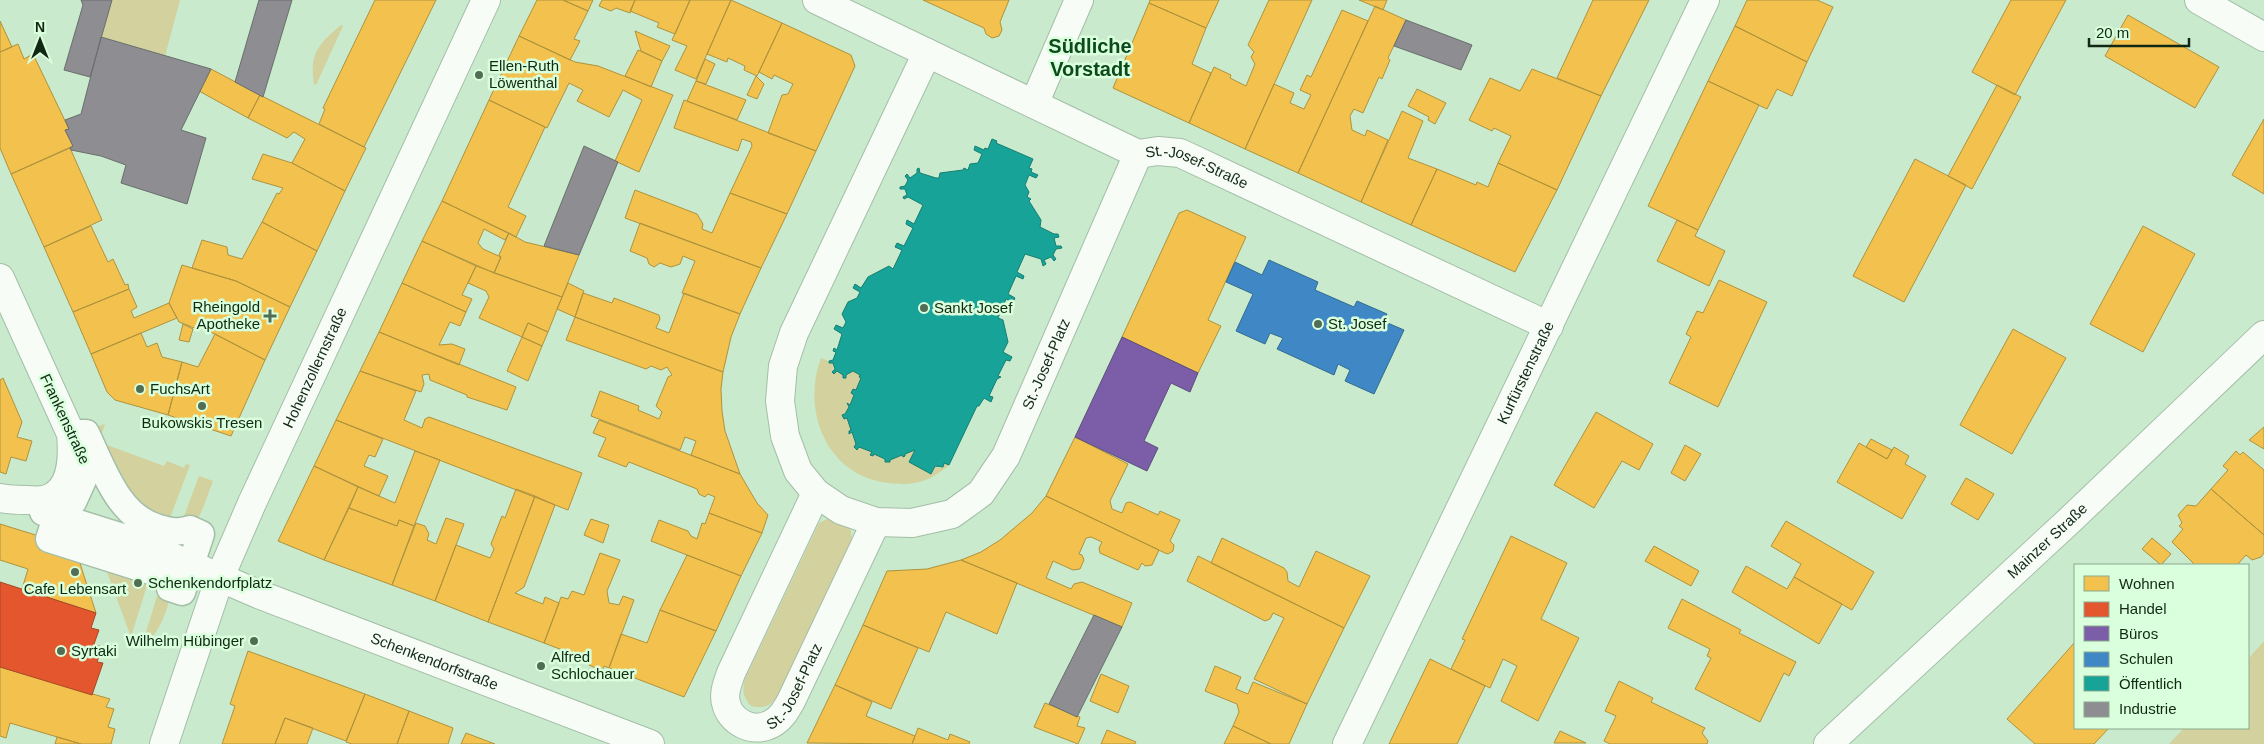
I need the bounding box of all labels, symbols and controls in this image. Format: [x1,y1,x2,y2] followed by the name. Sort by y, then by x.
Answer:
[15,15,65,65] north arrow
[2089,15,2189,47] scale bar
[35,19,45,35] text: N
[2096,24,2129,41] text: 20 m
[1048,35,1132,80] district label: Südliche Vorstadt
[489,57,559,91] place label: Ellen-Ruth Löwenthal
[473,69,485,81] marker: Ellen-Ruth Löwenthal
[1144,142,1251,192] street label: St.-Josef-Straße
[192,298,260,332] place label: Rheingold Apotheke
[934,299,1013,316] place label: Sankt Josef
[918,302,930,314] marker: Sankt Josef
[279,305,350,430] street label: Hohenzollernstraße
[264,310,276,322] marker: Rheingold Apotheke
[1328,315,1387,332] place label: St. Josef
[1018,316,1073,412] street label: St.-Josef-Platz
[1312,318,1324,330] marker: St. Josef
[1493,318,1557,427] street label: Kurfürstenstraße
[37,371,94,467] street label: Frankenstraße
[150,380,211,397] place label: FuchsArt
[134,383,146,395] marker: FuchsArt
[196,400,208,412] marker: Bukowskis Tresen
[142,414,262,431] place label: Bukowskis Tresen
[2004,499,2090,582] street label: Mainzer Straße
[2074,564,2249,729] legend
[69,566,81,578] marker: Cafe Lebensart
[148,574,272,591] place label: Schenkendorfplatz
[2119,575,2175,592] text: Wohnen
[132,577,144,589] marker: Schenkendorfplatz
[24,580,127,597] place label: Cafe Lebensart
[2119,600,2167,617] text: Handel
[2119,625,2158,642] text: Büros
[368,629,501,693] street label: Schenkendorfstraße
[126,632,244,649] place label: Wilhelm Hübinger
[248,635,260,647] marker: Wilhelm Hübinger
[763,640,825,733] street label: St.-Josef-Platz
[71,642,117,659] place label: Syrtaki
[55,645,67,657] marker: Syrtaki
[551,648,634,682] place label: Alfred Schlochauer
[2119,650,2173,667] text: Schulen
[535,660,547,672] marker: Alfred Schlochauer
[2119,675,2182,692] text: Öffentlich
[2119,700,2177,717] text: Industrie

